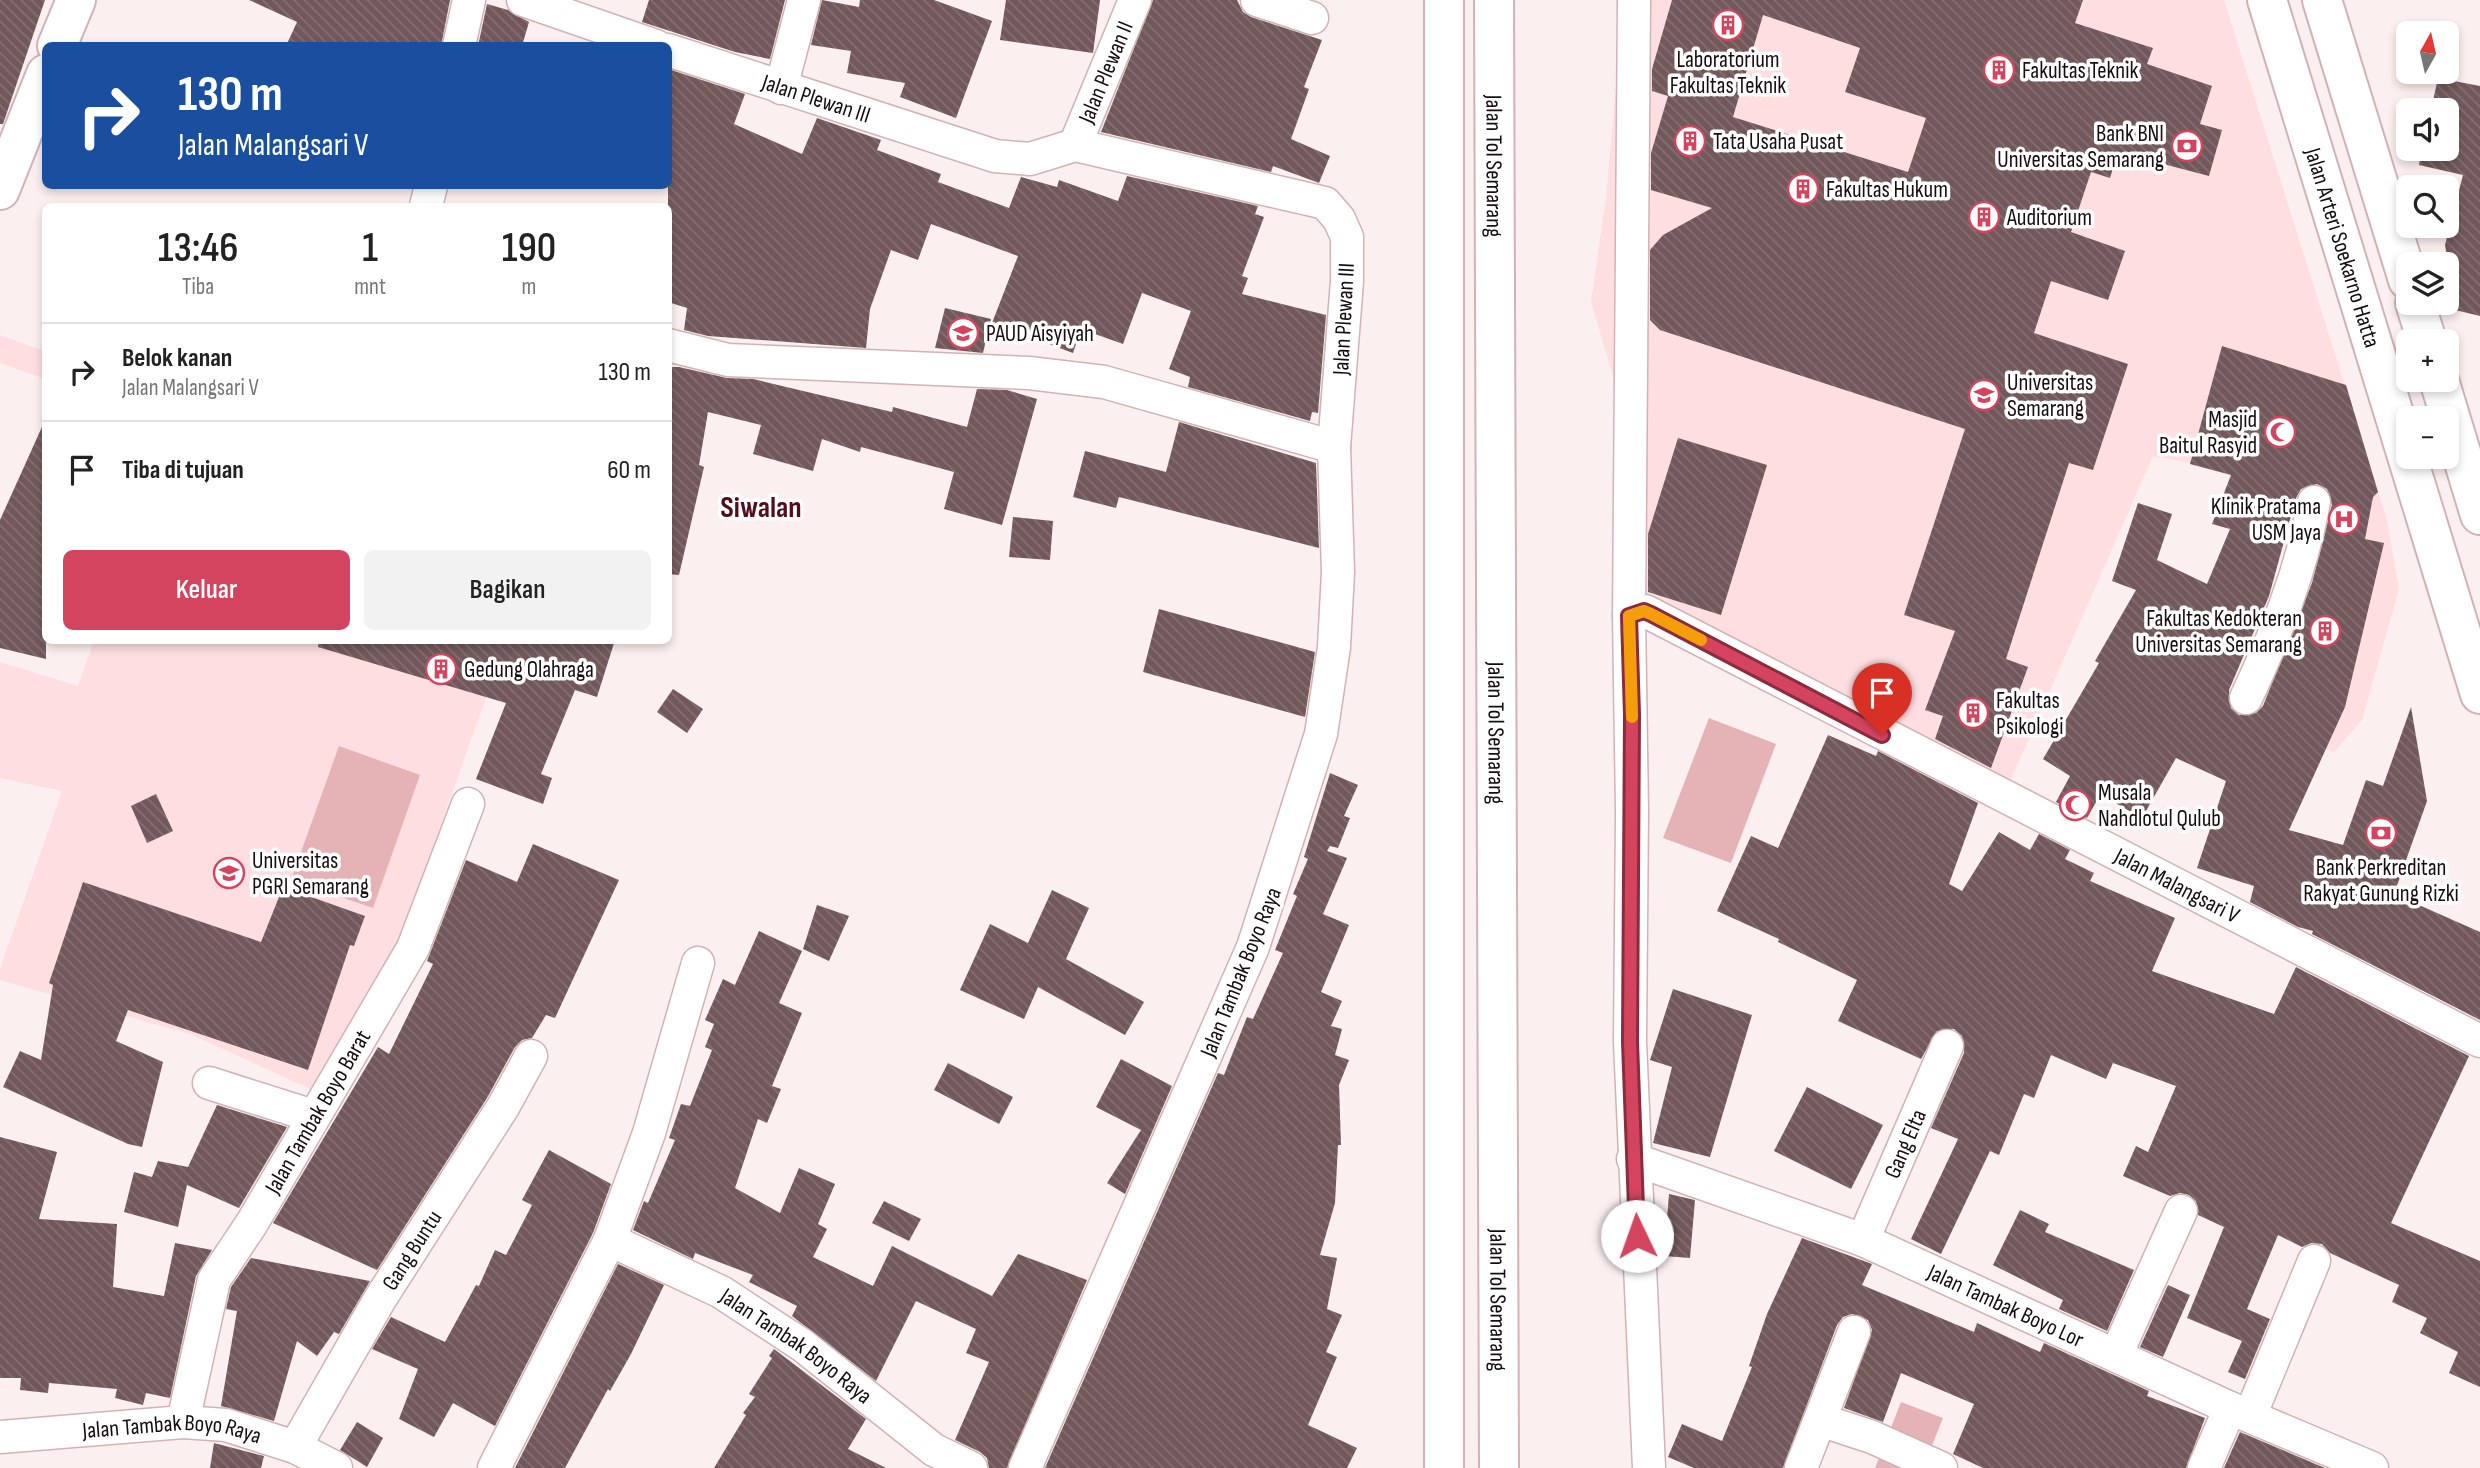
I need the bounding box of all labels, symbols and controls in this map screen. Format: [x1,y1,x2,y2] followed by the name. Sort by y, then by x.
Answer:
[1711,8,1745,42] building icon: Laboratorium Fakultas Teknik
[1072,17,1140,128] street label: Jalan Plewan II
[2396,21,2459,84] north arrow
[2396,21,2459,469] map controls
[1670,46,1786,100] place label: Laboratorium Fakultas Teknik
[1982,53,2016,87] building icon: Fakultas Teknik
[2022,57,2138,85] place label: Fakultas Teknik
[178,66,283,125] text: 130 m
[757,68,874,130] street label: Jalan Plewan III
[63,70,154,161] icon: right
[1479,94,1508,237] street label: Jalan Tol Semarang
[2396,98,2459,161] button: sound
[1997,120,2164,174] place label: Bank BNI Universitas Semarang
[1673,124,1707,158] building icon: Tata Usaha Pusat
[178,126,368,165] text: Jalan Malangsari V
[1713,128,1843,156] place label: Tata Usaha Pusat
[2170,129,2204,163] bank icon: Bank BNI Universitas Semarang
[2298,144,2386,351] street label: Jalan Arteri Soekarno Hatta
[1786,172,1820,206] building icon: Fakultas Hukum
[2396,175,2459,238] button: search
[1826,176,1948,204] place label: Fakultas Hukum
[1967,200,2001,234] building icon: Auditorium
[2006,204,2092,232] place label: Auditorium
[158,223,238,274] text: 13:46
[362,223,378,274] text: 1
[502,223,556,274] text: 190
[2396,252,2459,315] button: layers
[1327,262,1361,377] street label: Jalan Plewan III
[182,273,214,301] text: Tiba
[354,273,386,301] text: mnt
[522,273,536,301] text: m
[946,316,980,350] school or university icon: PAUD Aisyiyah
[986,320,1094,348] place label: PAUD Aisyiyah
[2396,329,2459,392] button: +
[122,343,232,374] text: Belok kanan
[63,353,101,391] icon: right
[599,357,651,388] text: 130 m
[2007,369,2093,423] place label: Universitas Semarang
[122,374,259,402] text: Jalan Malangsari V
[1967,378,2001,412] school or university icon: Universitas Semarang
[2159,406,2257,460] place label: Masjid Baitul Rasyid
[2396,406,2459,469] button: −
[2263,415,2297,449] mosque icon: Masjid Baitul Rasyid
[63,451,101,489] icon: arrive
[122,455,244,486] text: Tiba di tujuan
[607,455,651,486] text: 60 m
[720,490,802,526] district label: Siwalan
[2211,493,2321,547] place label: Klinik Pratama USM Jaya
[2327,502,2361,536] hospital icon: Klinik Pratama USM Jaya
[63,550,350,630] button: Keluar
[364,550,651,630] button: Bagikan
[2135,605,2302,659] place label: Fakultas Kedokteran Universitas Semarang
[2308,614,2342,648] building icon: Fakultas Kedokteran Universitas Semarang
[424,652,458,686] building icon: Gedung Olahraga
[464,656,594,684] place label: Gedung Olahraga
[1481,661,1510,804] street label: Jalan Tol Semarang
[1852,663,1912,735] pin
[1863,674,1901,712] icon: arrive
[1996,687,2063,741] place label: Fakultas Psikologi
[1956,696,1990,730] building icon: Fakultas Psikologi
[2098,779,2221,833] place label: Musala Nahdlotul Qulub
[2058,788,2092,822] mosque icon: Musala Nahdlotul Qulub
[2364,816,2398,850] bank icon: Bank Perkreditan Rakyat Gunung Rizki
[2109,842,2245,930] street label: Jalan Malangsari V
[252,847,369,901] place label: Universitas PGRI Semarang
[2303,854,2459,908] place label: Bank Perkreditan Rakyat Gunung Rizki
[212,856,246,890] school or university icon: Universitas PGRI Semarang
[1194,884,1288,1062] street label: Jalan Tambak Boyo Raya
[259,1025,377,1200] street label: Jalan Tambak Boyo Barat
[1878,1105,1933,1183] street label: Gang Elta
[1600,1199,1674,1273] position arrow
[376,1205,448,1296] street label: Gang Buntu
[1483,1228,1512,1371] street label: Jalan Tol Semarang
[1922,1258,2088,1354] street label: Jalan Tambak Boyo Lor
[714,1282,877,1410] street label: Jalan Tambak Boyo Raya
[80,1409,265,1450] street label: Jalan Tambak Boyo Raya

